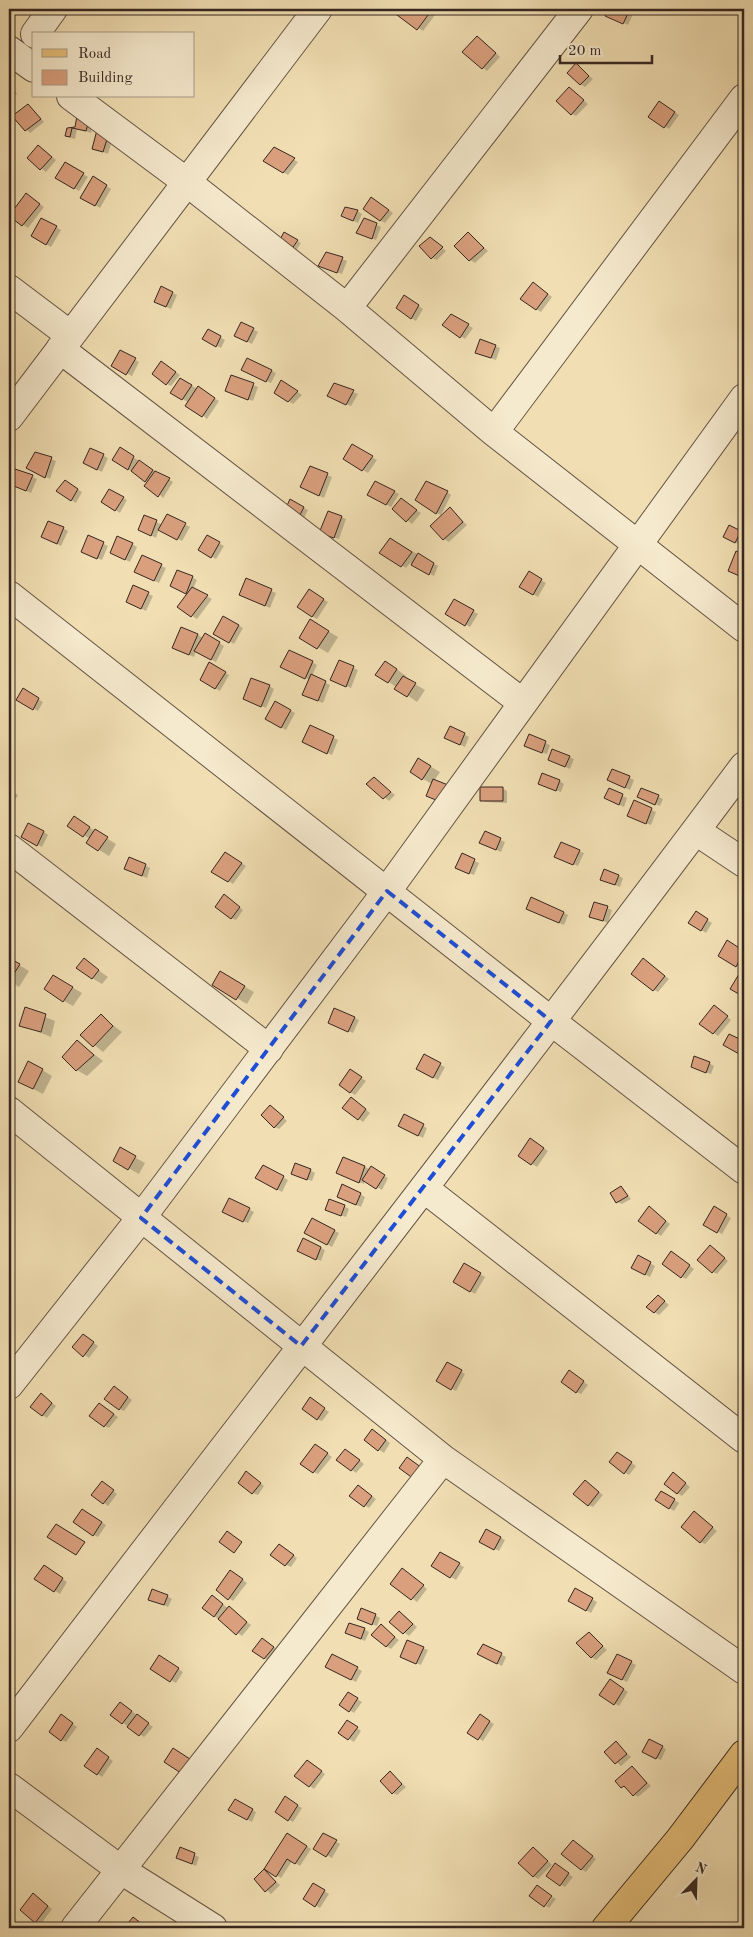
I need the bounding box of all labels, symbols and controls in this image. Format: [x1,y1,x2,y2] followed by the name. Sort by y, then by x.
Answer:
[32,32,195,98] legend
[560,32,653,64] scale bar
[568,44,602,59] text: 20 m
[78,47,112,62] text: Road
[78,71,133,86] text: Building
[670,1854,720,1904] north arrow
[693,1860,709,1878] text: N

